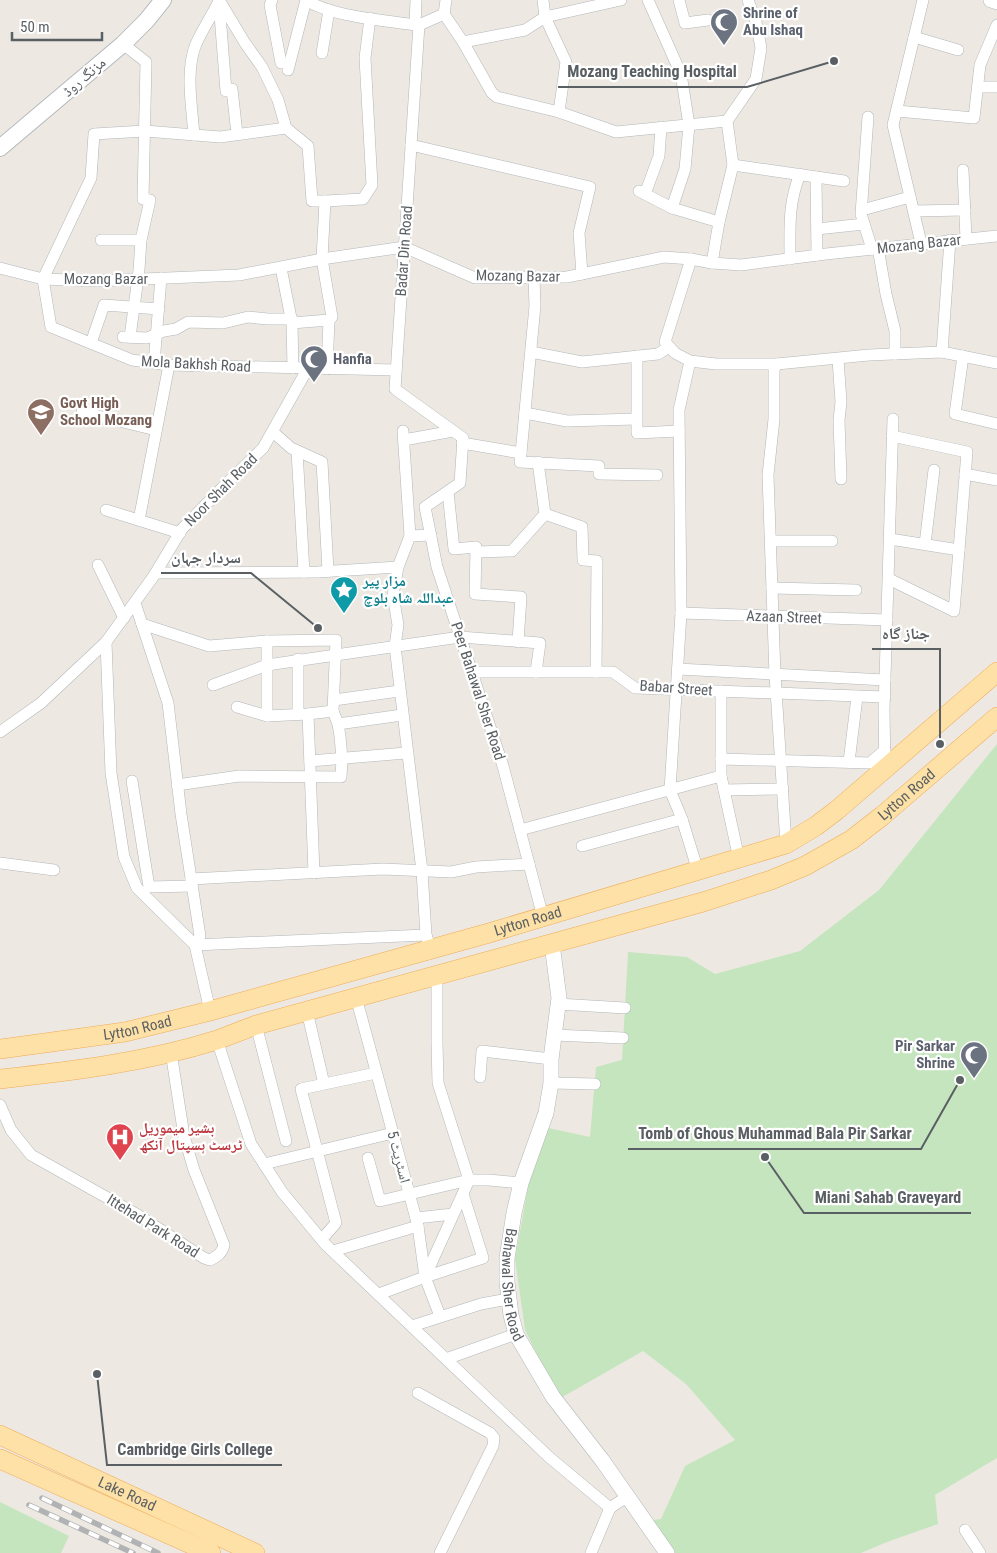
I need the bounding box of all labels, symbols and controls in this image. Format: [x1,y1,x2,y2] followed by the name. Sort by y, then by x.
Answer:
[743,4,803,39] place label: Shrine of Abu Ishaq
[709,7,739,46] mosque icon: Shrine of Abu Ishaq
[12,10,102,42] scale bar
[20,18,50,36] text: 50 m
[59,53,109,101] street label: مزنگ روڈ
[558,56,747,87] callout: Mozang Teaching Hospital
[567,62,737,81] text: Mozang Teaching Hospital
[392,205,416,297] street label: Badar Din Road
[876,231,962,257] street label: Mozang Bazar
[476,266,561,286] street label: Mozang Bazar
[64,270,149,288] street label: Mozang Bazar
[299,344,329,383] mosque icon: Hanfia
[333,350,372,368] place label: Hanfia
[141,352,251,376] street label: Mola Bakhsh Road
[60,394,152,429] place label: Govt High School Mozang
[26,397,56,436] school or university icon: Govt High School Mozang
[181,450,261,530] street label: Noor Shah Road
[161,542,251,573] callout: سردار جہان
[171,548,241,567] text: سردار جہان
[362,572,454,607] place label: مزار پیر عبداللہ شاہ بلوچ
[329,575,359,614] place icon: مزار پیر عبداللہ شاہ بلوچ
[746,607,822,627] street label: Azaan Street
[872,618,940,649] callout: جناز گاہ
[447,620,509,762] street label: Peer Bahawal Sher Road
[882,624,930,643] text: جناز گاہ
[639,676,713,700] street label: Babar Street
[874,765,939,824] street label: Lytton Road
[492,903,564,940] street label: Lytton Road
[102,1012,173,1044] street label: Lytton Road
[895,1037,955,1072] place label: Pir Sarkar Shrine
[959,1040,989,1079] mosque icon: Pir Sarkar Shrine
[628,1118,921,1149] callout: Tomb of Ghous Muhammad Bala Pir Sarkar
[139,1119,243,1154] place label: بشیر میموریل ٹرسٹ ہسپتال آنکھ
[105,1122,135,1161] hospital icon: بشیر میموریل ٹرسٹ ہسپتال آنکھ
[638,1124,912,1143] text: Tomb of Ghous Muhammad Bala Pir Sarkar
[383,1129,415,1185] street label: اسٹریٹ 5
[804,1182,971,1213] callout: Miani Sahab Graveyard
[815,1188,961,1207] text: Miani Sahab Graveyard
[104,1190,202,1262] street label: Ittehad Park Road
[498,1227,527,1345] street label: Bahawal Sher Road
[107,1434,282,1465] callout: Cambridge Girls College
[117,1440,273,1459] text: Cambridge Girls College
[95,1473,159,1515] street label: Lake Road

